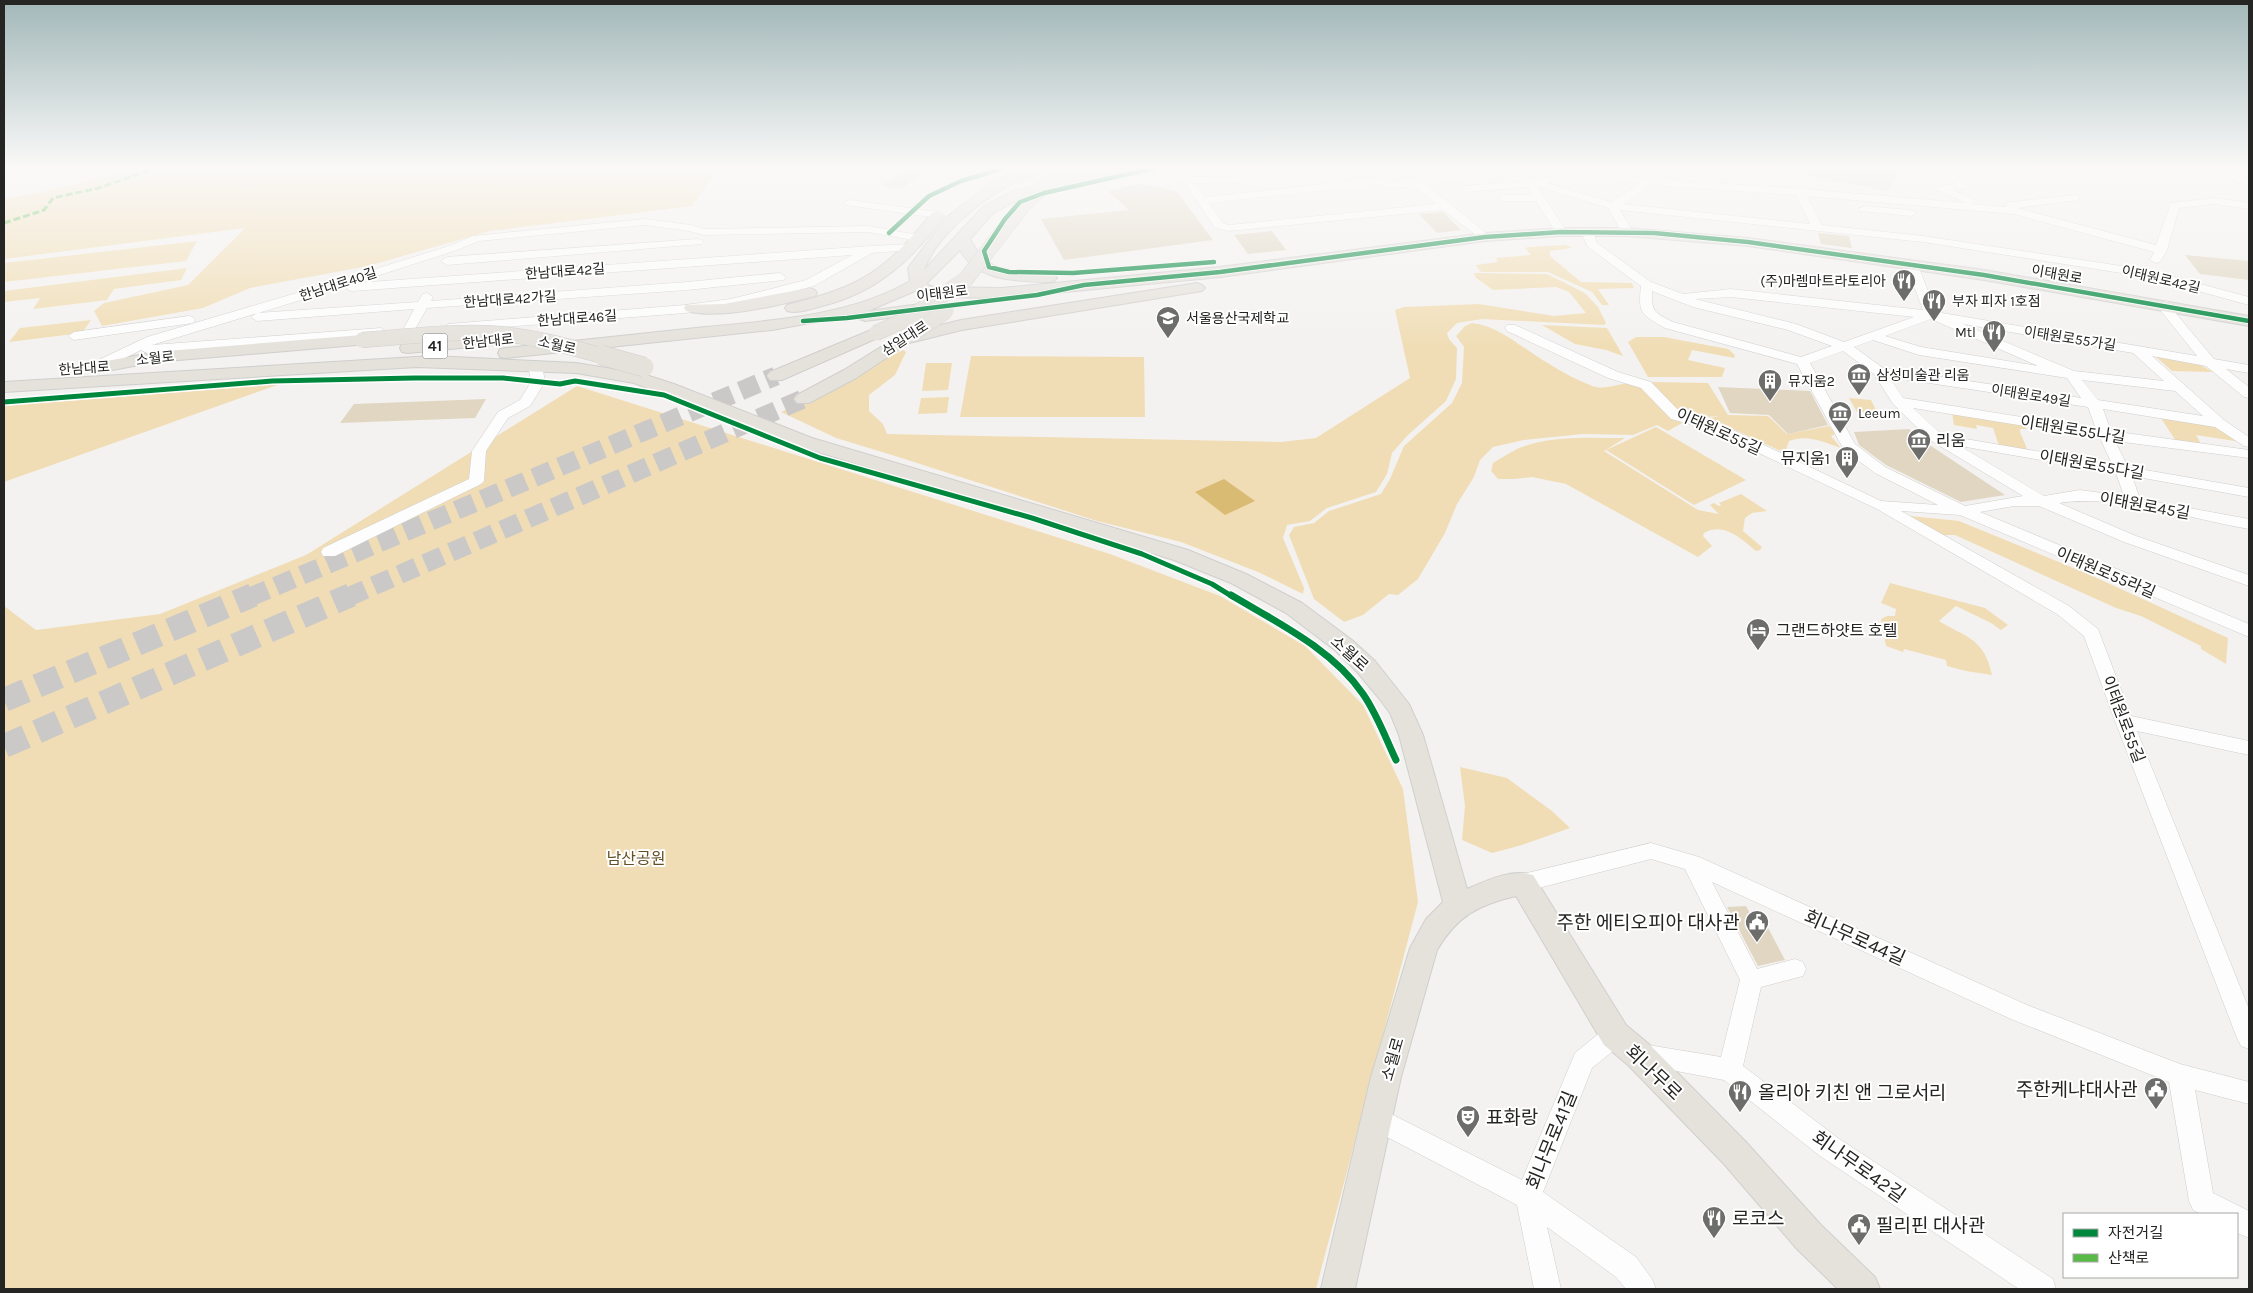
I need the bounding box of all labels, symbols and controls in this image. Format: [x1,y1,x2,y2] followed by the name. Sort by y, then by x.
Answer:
[524,260,606,283] street label: 한남대로42길
[2030,262,2084,287] street label: 이태원로
[2120,262,2202,297] street label: 이태원로42길
[297,264,379,305] street label: 한남대로40길
[1891,268,1917,302] restaurant icon: (주)마렘마트라토리아
[1760,273,1886,290] place label: (주)마렘마트라토리아
[915,282,969,305] street label: 이태원로
[463,288,557,311] street label: 한남대로42가길
[1921,288,1947,322] restaurant icon: 부자 피자 1호점
[1952,293,2041,310] place label: 부자 피자 1호점
[1155,305,1181,339] school or university icon: 서울용산국제학교
[536,307,618,330] street label: 한남대로46길
[1186,310,1289,327] place label: 서울용산국제학교
[879,317,932,360] street label: 삼일대로
[1981,319,2007,353] restaurant icon: Mtl
[2023,323,2117,354] street label: 이태원로55가길
[1955,324,1976,341] place label: Mtl
[462,330,515,353] street label: 한남대로
[536,333,578,358] street label: 소월로
[422,334,448,358] road number: 41
[135,348,175,369] street label: 소월로
[58,358,110,379] street label: 한남대로
[1846,362,1872,396] museum icon: 삼성미술관 리움
[1876,367,1970,384] place label: 삼성미술관 리움
[1757,368,1783,402] building icon: 뮤지움2
[1788,373,1835,390] place label: 뮤지움2
[1990,381,2072,410] street label: 이태원로49길
[1827,400,1853,434] museum icon: Leeum
[1673,404,1765,459] street label: 이태원로55길
[1858,405,1901,422] place label: Leeum
[2019,412,2127,447] street label: 이태원로55나길
[1906,427,1932,461] museum icon: 리움
[1936,431,1965,450] place label: 리움
[1834,445,1860,479] building icon: 뮤지움1
[2038,446,2146,483] street label: 이태원로55다길
[1781,449,1830,468] place label: 뮤지움1
[2098,488,2192,523] street label: 이태원로45길
[2053,543,2158,602] street label: 이태원로55라길
[1745,617,1771,651] hotel icon: 그랜드하얏트 호텔
[1776,621,1898,640] place label: 그랜드하얏트 호텔
[1327,632,1373,675] street label: 소월로
[2098,673,2149,765] street label: 이태원로55길
[607,849,665,868] park label: 남산공원
[1801,906,1909,970] street label: 회나무로44길
[1744,909,1770,943] public building icon: 주한 에티오피아 대사관
[1556,912,1740,934] place label: 주한 에티오피아 대사관
[1377,1035,1408,1083] street label: 소월로
[1621,1041,1686,1105] street label: 회나무로
[2143,1076,2169,1110] public building icon: 주한케냐대사관
[1727,1079,1753,1113] restaurant icon: 올리아 키친 앤 그로서리
[2016,1079,2138,1101] place label: 주한케냐대사관
[1758,1082,1946,1104] place label: 올리아 키친 앤 그로서리
[1522,1088,1582,1193] street label: 회나무로41길
[1455,1104,1481,1138] theatre icon: 표화랑
[1486,1107,1538,1129] place label: 표화랑
[1807,1127,1909,1207] street label: 회나무로42길
[1701,1205,1727,1239] restaurant icon: 로코스
[1732,1208,1784,1230] place label: 로코스
[1846,1212,1872,1246] public building icon: 필리핀 대사관
[2063,1213,2238,1278] legend
[1876,1215,1985,1237] place label: 필리핀 대사관
[2108,1224,2163,1242] text: 자전거길
[2108,1249,2149,1267] text: 산책로

